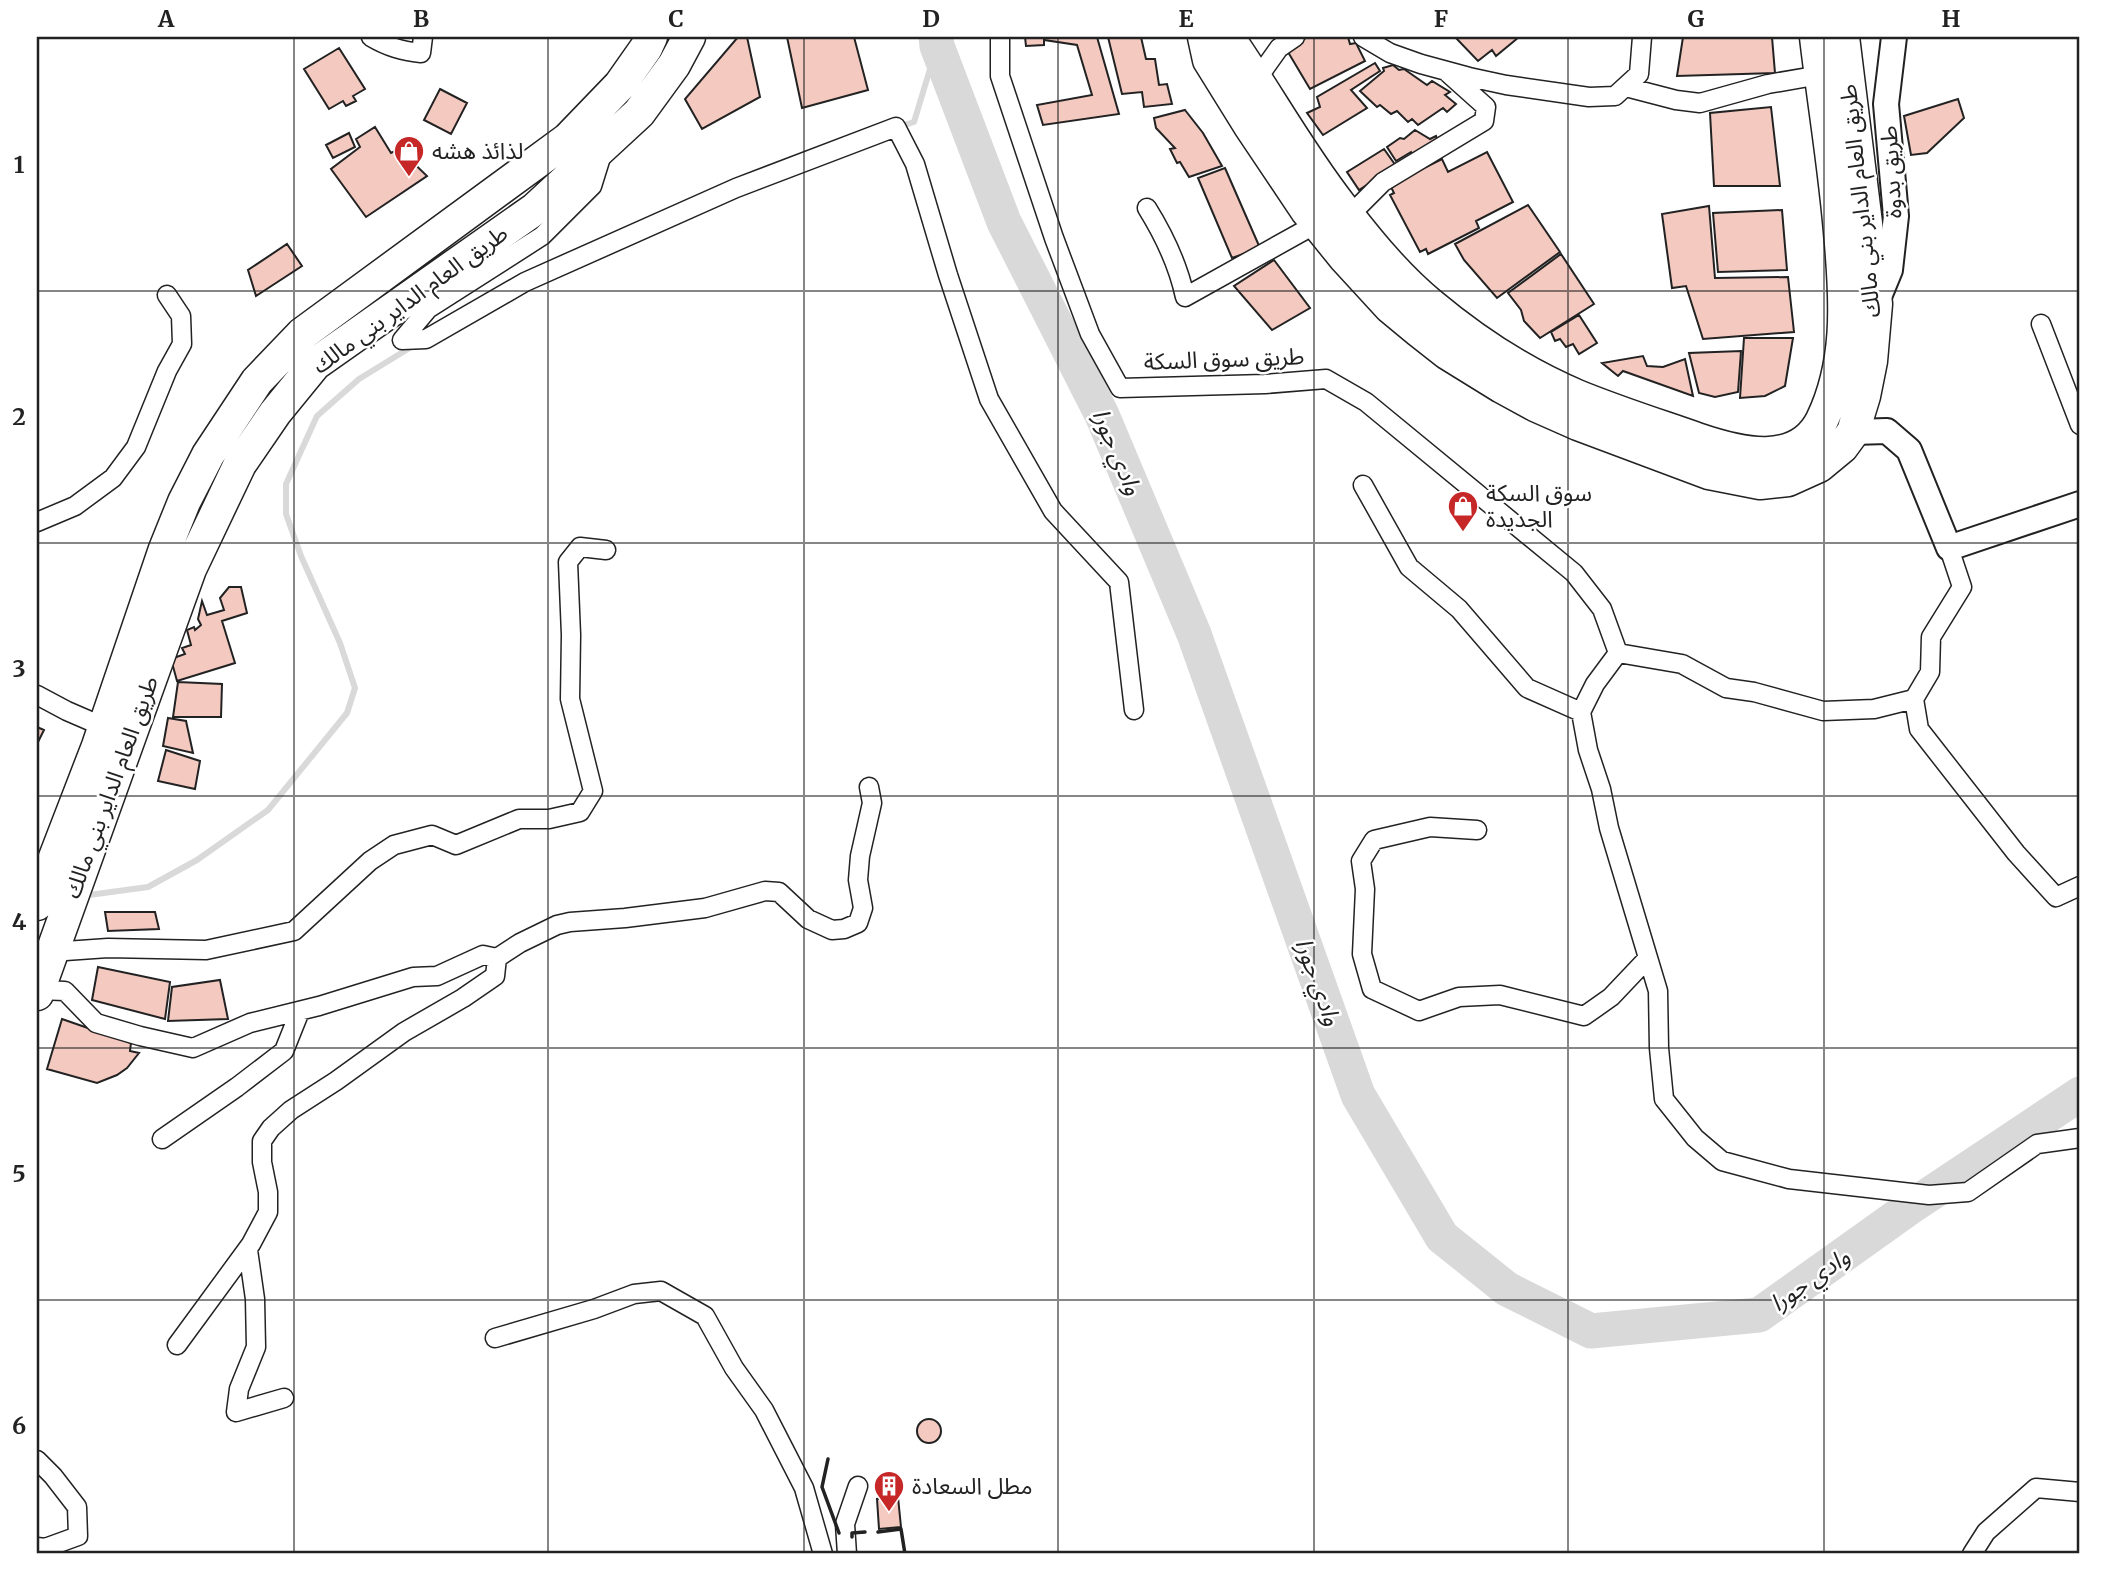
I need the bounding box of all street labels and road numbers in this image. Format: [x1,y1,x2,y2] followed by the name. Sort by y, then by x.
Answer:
[1833,82,1890,319] street label: طريق العام الداير بني مالك
[1874,125,1907,219] street label: طريق بدوة
[306,218,515,383] street label: طريق العام الداير بني مالك
[1143,341,1305,376] street label: طريق سوق السكة
[57,672,168,903] street label: طريق العام الداير بني مالك

